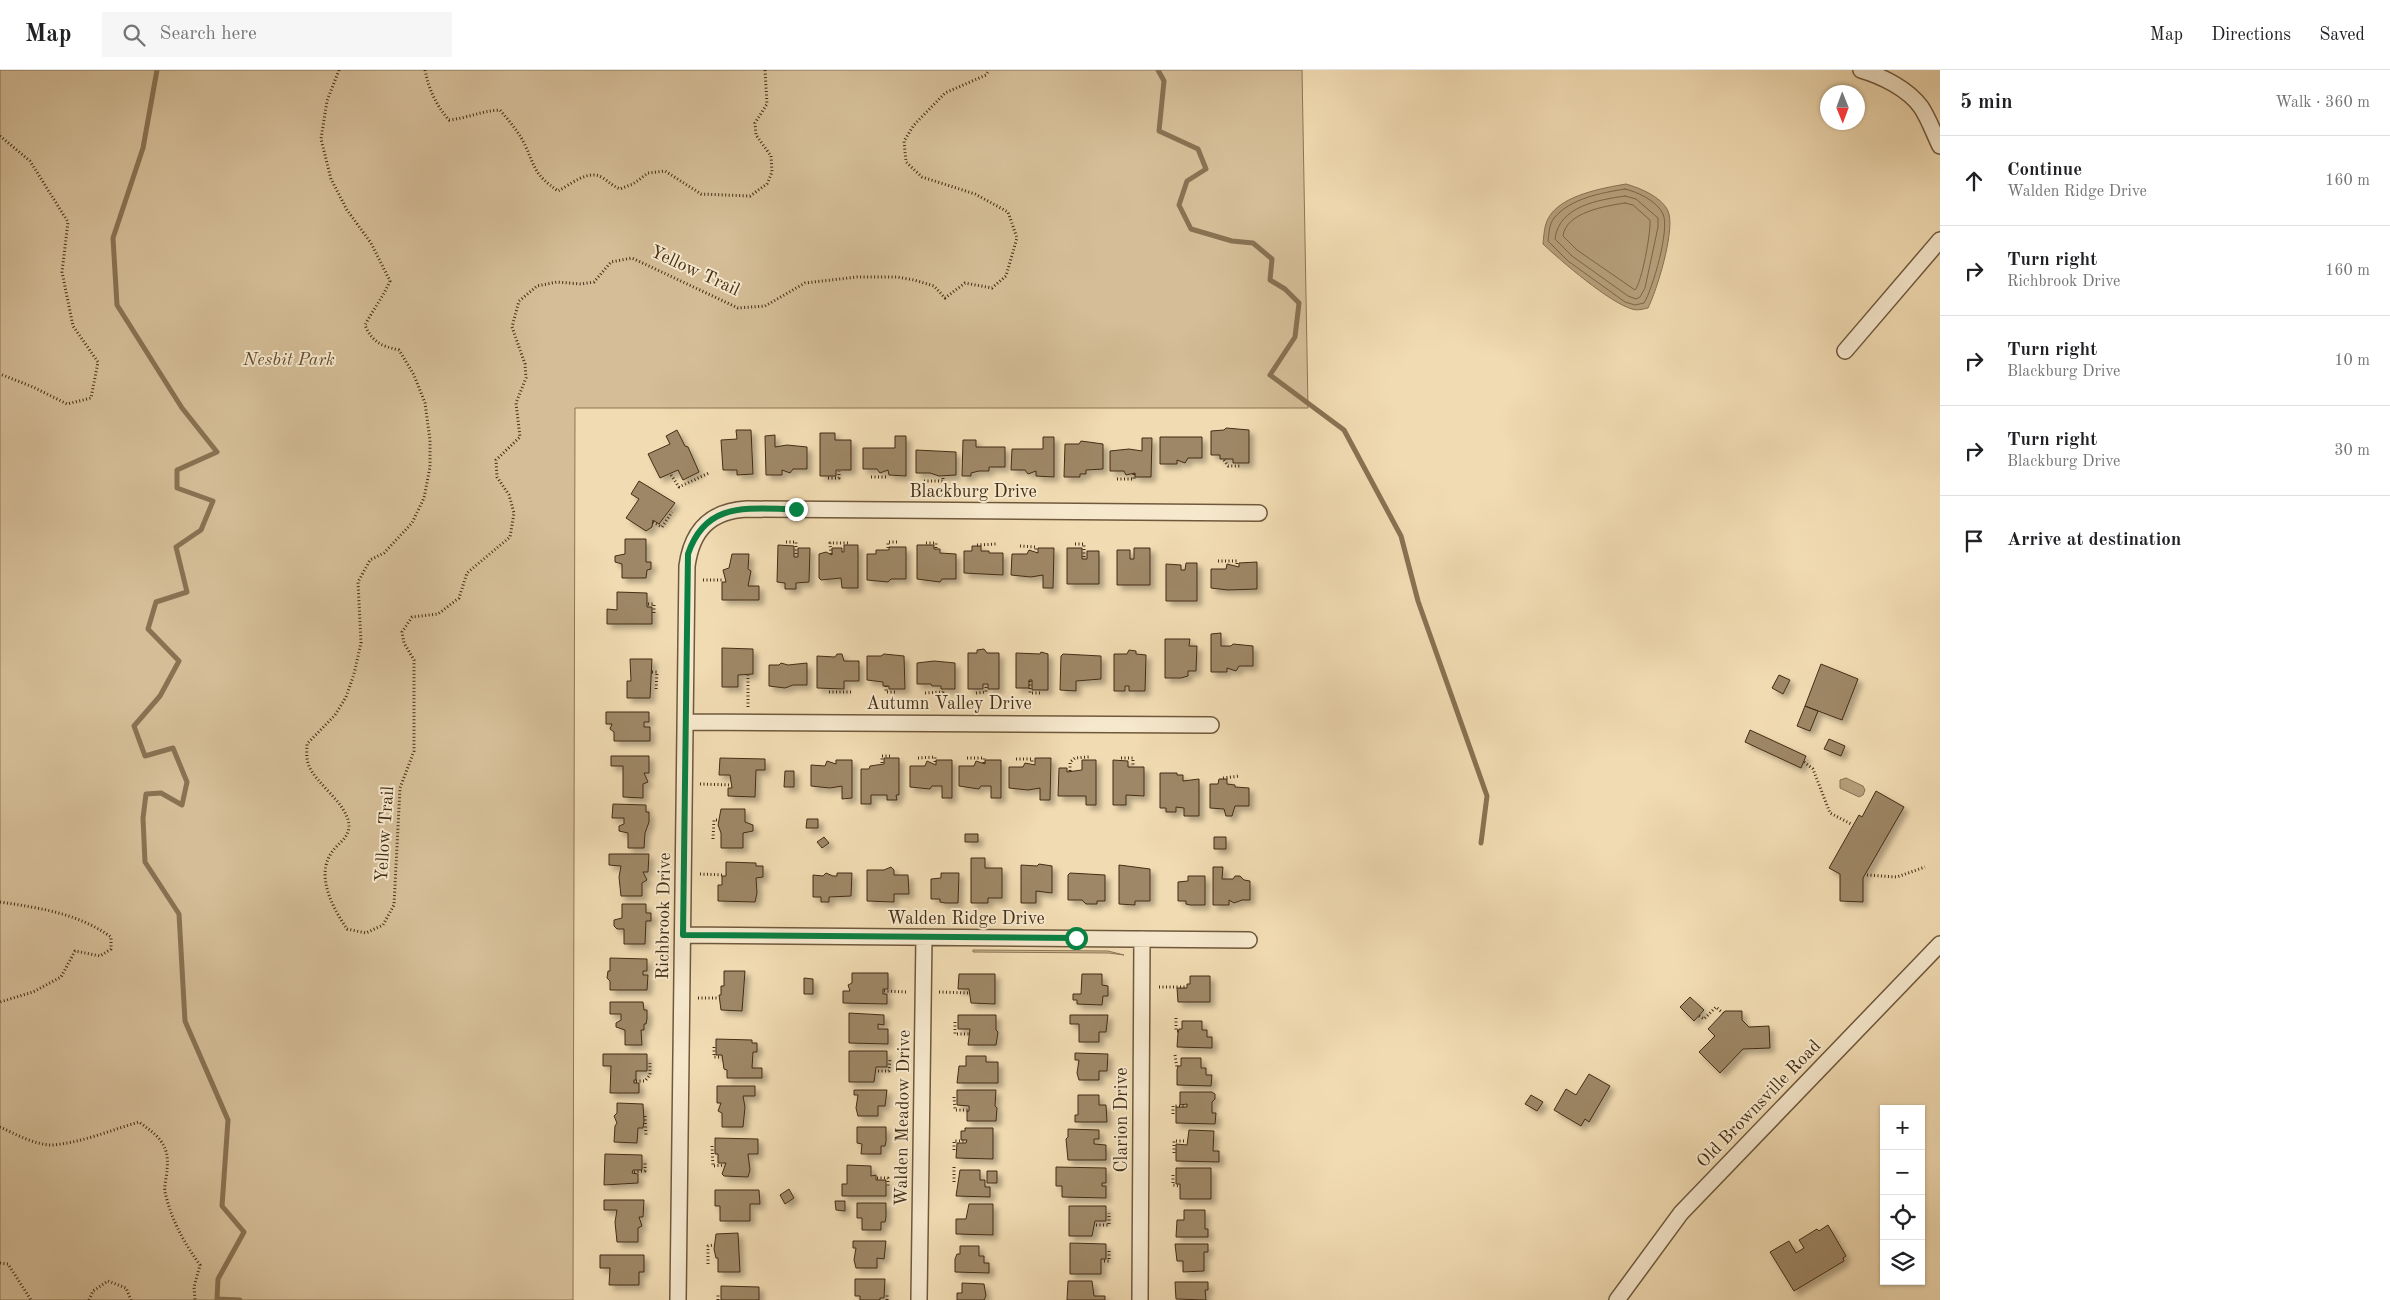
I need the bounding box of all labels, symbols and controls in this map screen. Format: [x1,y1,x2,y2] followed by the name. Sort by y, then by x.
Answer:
[102,12,452,57] search box
[120,21,148,49] icon: search
[25,23,72,47] text: Map
[160,25,257,44] text: Search here
[2150,26,2183,44] text: Map
[2211,26,2291,44] text: Directions
[2319,26,2365,44] text: Saved
[1820,85,1865,130] north arrow
[1960,92,2013,113] text: 5 min
[2275,95,2370,111] text: Walk · 360 m
[2007,161,2082,180] text: Continue
[1960,167,1988,195] icon: ahead
[2325,173,2370,189] text: 160 m
[2007,184,2147,200] text: Walden Ridge Drive
[648,242,743,300] street label: Yellow Trail
[2007,251,2097,270] text: Turn right
[1960,257,1988,285] icon: right
[2325,263,2370,279] text: 160 m
[2007,274,2120,290] text: Richbrook Drive
[2007,341,2097,360] text: Turn right
[1960,347,1988,375] icon: right
[242,351,335,369] park label: Nesbit Park
[2334,353,2370,369] text: 10 m
[2007,364,2120,380] text: Blackburg Drive
[2007,431,2097,450] text: Turn right
[1960,437,1988,465] icon: right
[2334,443,2370,459] text: 30 m
[2007,454,2120,470] text: Blackburg Drive
[909,483,1037,501] street label: Blackburg Drive
[785,498,808,521] route end
[1960,527,1988,555] icon: arrive
[2007,531,2181,550] text: Arrive at destination
[866,695,1032,713] street label: Autumn Valley Drive
[373,785,397,883] street label: Yellow Trail
[654,852,674,980] street label: Richbrook Drive
[887,910,1045,928] street label: Walden Ridge Drive
[1065,927,1088,950] route start
[892,1030,914,1206] street label: Walden Meadow Drive
[1694,1037,1824,1171] street label: Old Brownsville Road
[1113,1068,1131,1172] street label: Clarion Drive
[1880,1105,1925,1285] map controls
[1880,1105,1925,1150] button: +
[1880,1150,1925,1195] button: −
[1880,1195,1925,1240] button: locate
[1880,1240,1925,1285] button: layers

